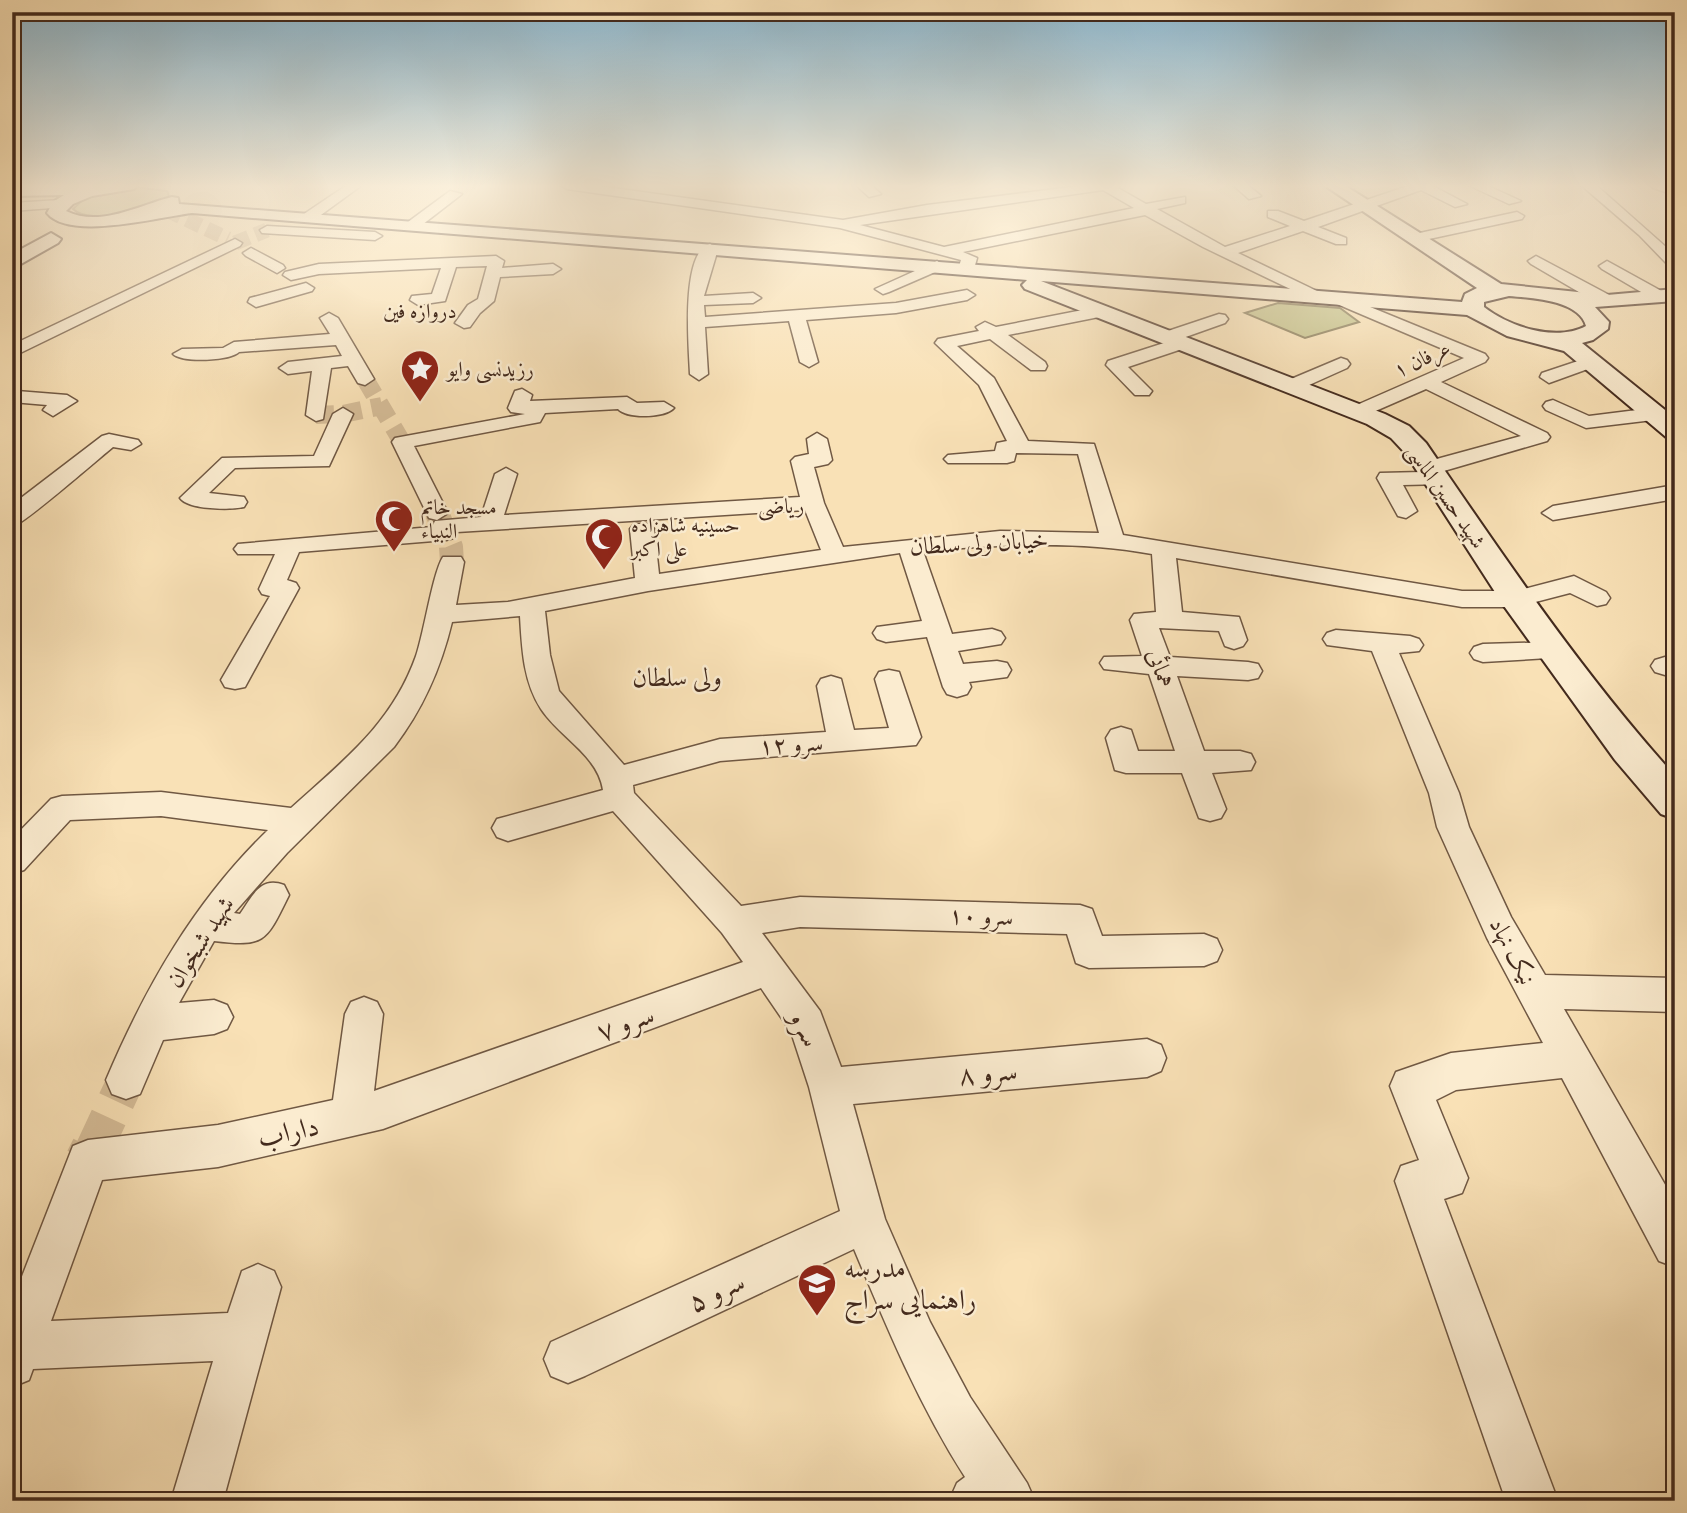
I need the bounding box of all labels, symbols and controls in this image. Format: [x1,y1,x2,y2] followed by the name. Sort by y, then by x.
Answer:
[383,299,457,325] district label: دروازه فین
[1390,336,1455,385] street label: عرفان ۱
[399,348,441,403] place icon: رزیدنسی وایو
[445,357,534,384] place label: رزیدنسی وایو
[1399,439,1491,555] street label: شهید حسین الماسی
[758,494,804,521] street label: ریاضی
[421,495,497,545] place label: مسجد خاتم النبیاء
[373,498,415,553] mosque icon: مسجد خاتم النبیاء
[629,513,740,565] place label: حسینیه شاهزاده علی اکبر
[583,516,625,571] mosque icon: حسینیه شاهزاده علی اکبر
[909,525,1049,563] street label: خیابان ولی سلطان
[1140,645,1181,692] street label: همائی
[632,662,722,695] district label: ولی سلطان
[758,728,824,762] street label: سرو ۱۲
[160,891,241,994] street label: شهید شبخوان
[948,901,1014,933] street label: سرو ۱۰
[1482,913,1542,990] street label: نیک نهاد
[592,997,659,1050] street label: سرو ۷
[779,1002,829,1053] street label: سرو
[957,1054,1019,1093] street label: سرو ۸
[254,1109,322,1156] street label: داراب
[844,1251,976,1325] place label: مدرسه راهنمایی سراج
[796,1262,838,1317] school or university icon: مدرسه راهنمایی سراج
[683,1264,751,1321] street label: سرو ۵

